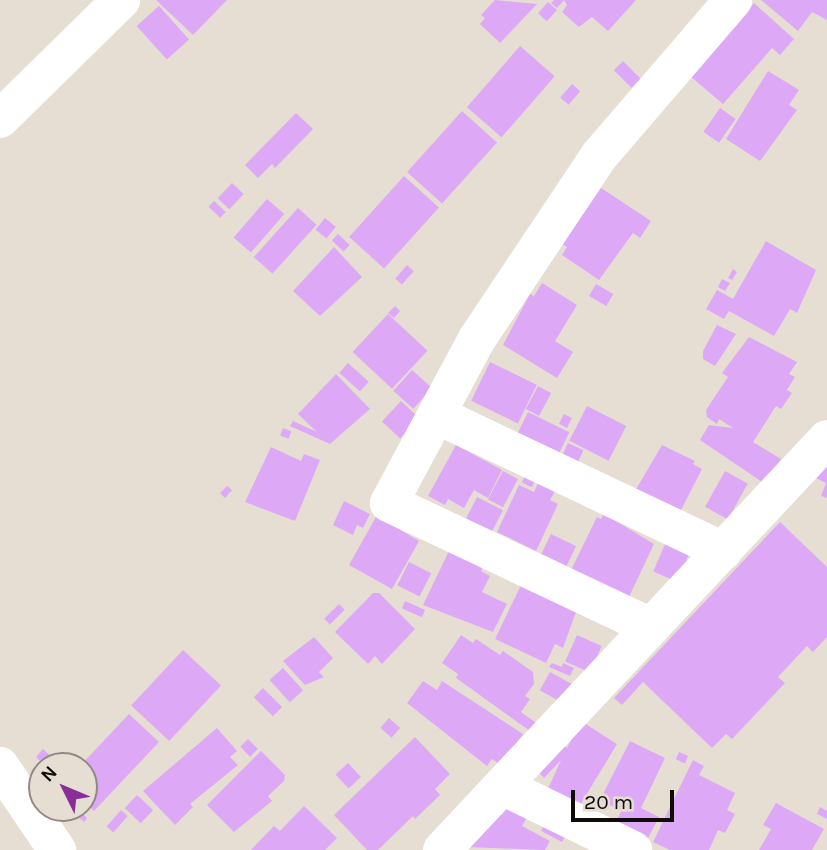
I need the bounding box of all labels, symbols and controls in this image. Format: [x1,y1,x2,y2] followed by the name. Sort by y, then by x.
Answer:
[28,752,98,822] north arrow
[36,762,62,787] text: N
[575,776,678,820] scale bar
[584,790,633,814] text: 20 m

